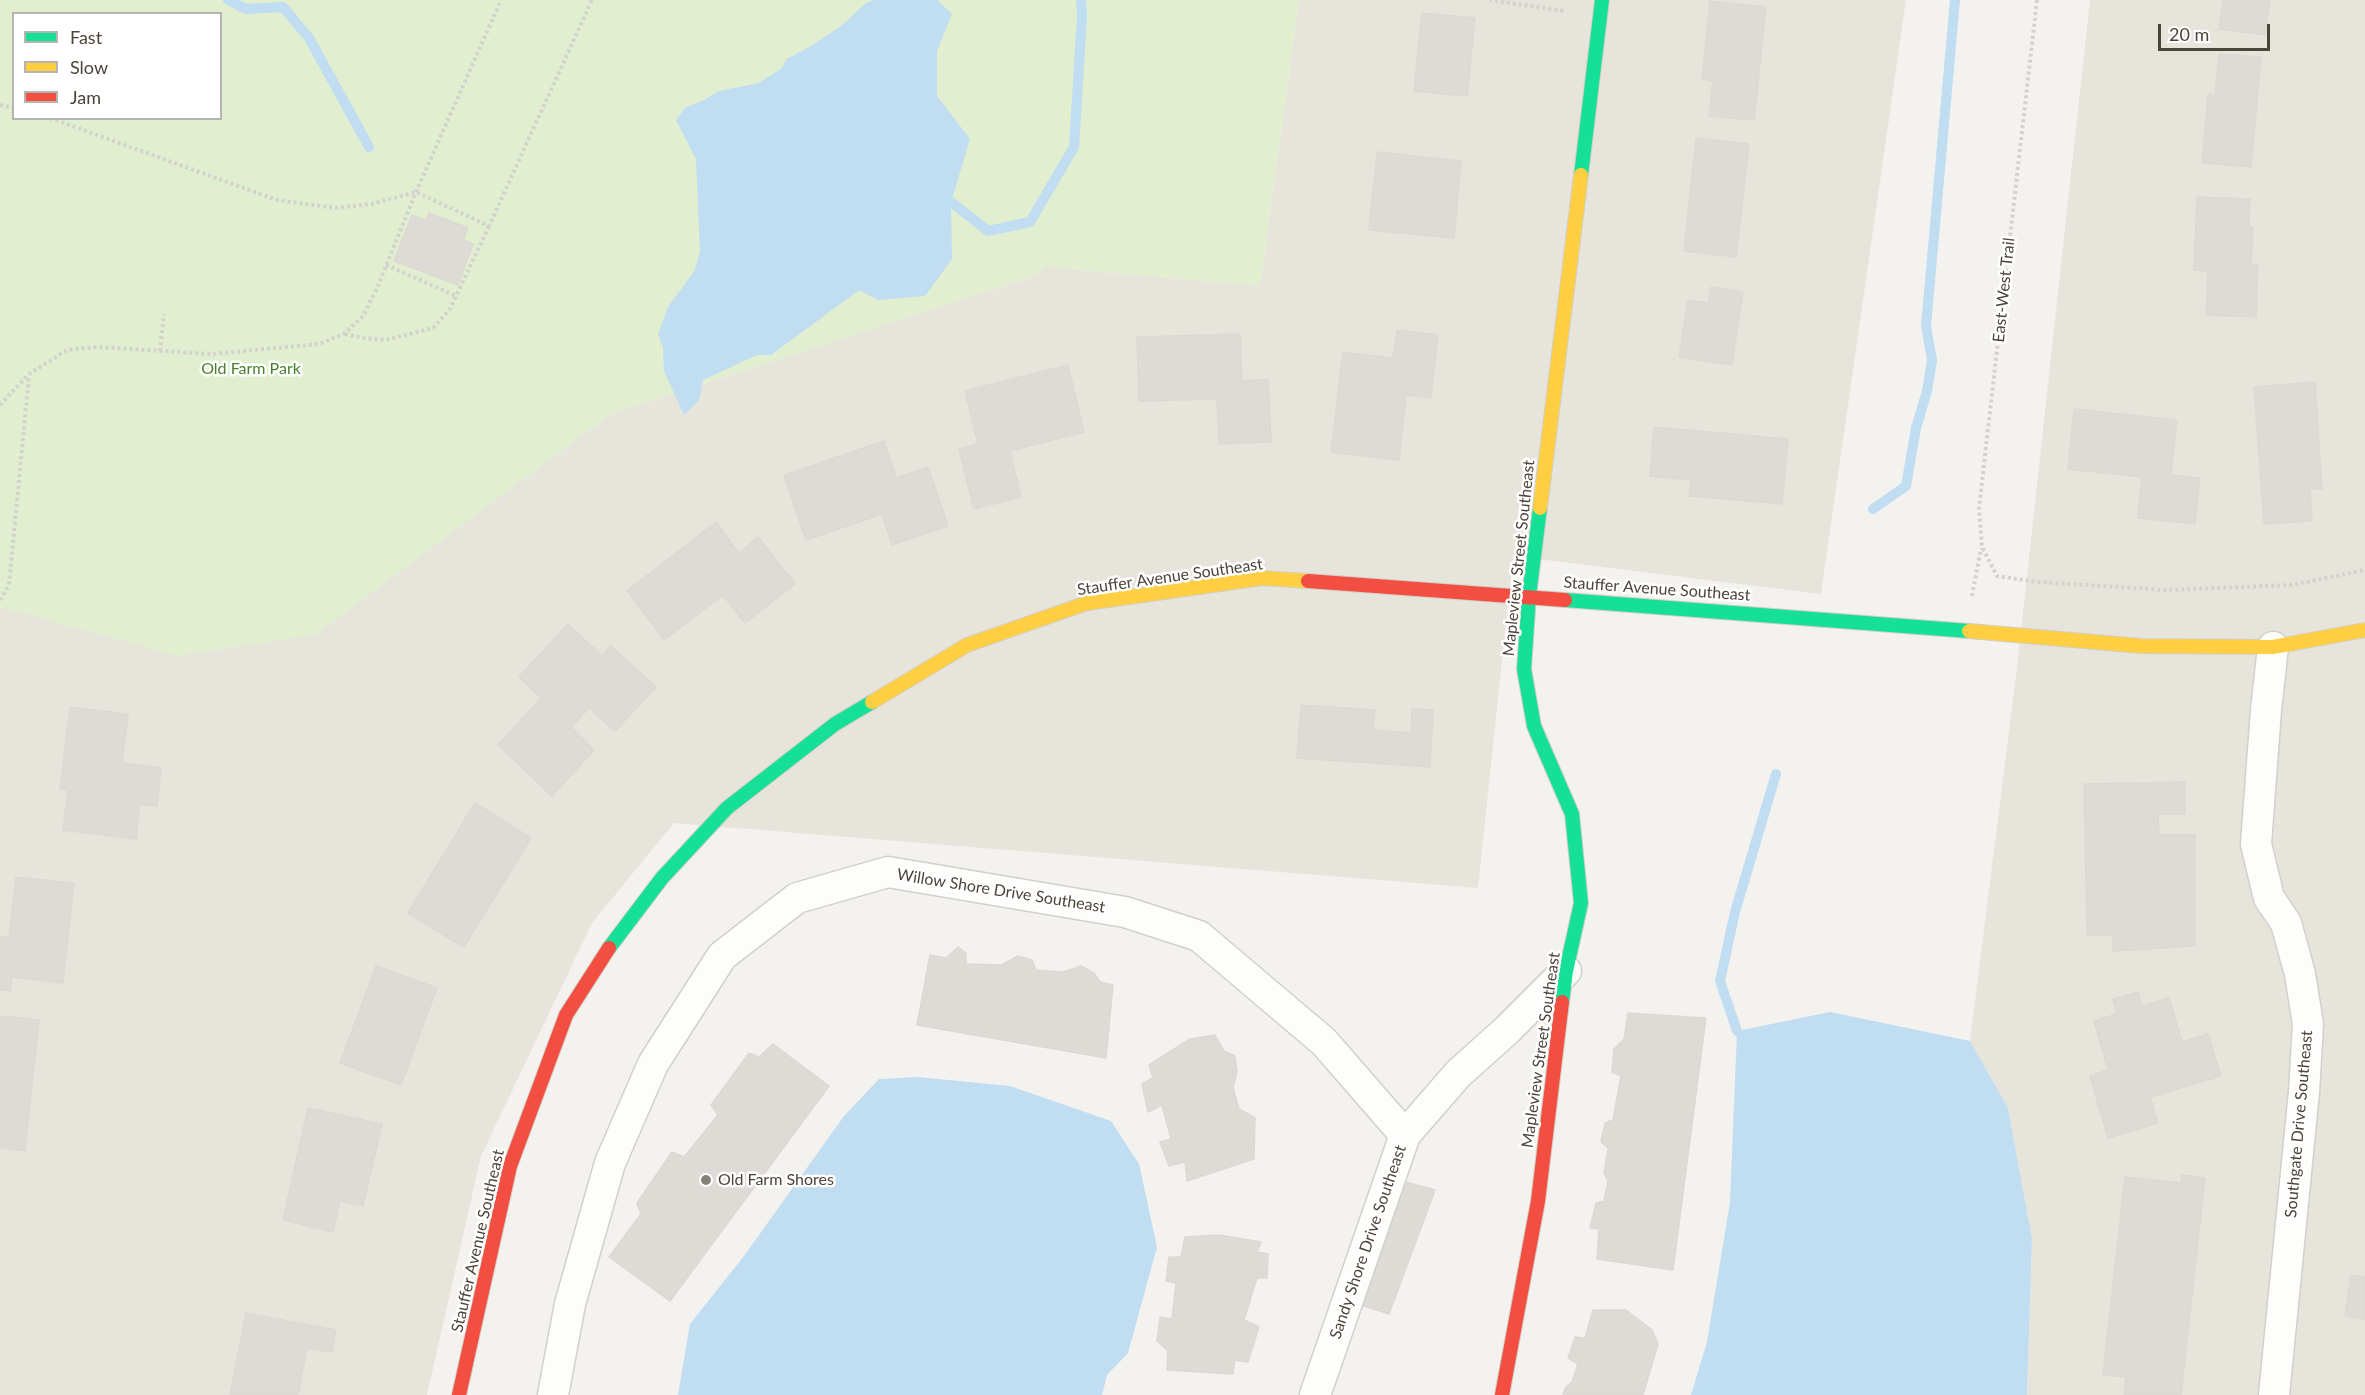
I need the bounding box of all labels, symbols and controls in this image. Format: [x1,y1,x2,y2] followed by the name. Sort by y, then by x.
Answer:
[12,12,222,120] legend
[2161,12,2274,50] scale bar
[2169,23,2209,45] text: 20 m
[70,26,102,48] text: Fast
[70,56,108,78] text: Slow
[70,86,101,108] text: Jam
[1989,237,2019,343] street label: East-West Trail
[201,359,301,379] park label: Old Farm Park
[1499,459,1539,657] street label: Mapleview Street Southeast
[1076,554,1264,600] street label: Stauffer Avenue Southeast
[1563,573,1751,605] street label: Stauffer Avenue Southeast
[895,865,1107,917] street label: Willow Shore Drive Southeast
[1518,951,1564,1149] street label: Mapleview Street Southeast
[2281,1029,2317,1219] street label: Southgate Drive Southeast
[1326,1142,1410,1342] street label: Sandy Shore Drive Southeast
[448,1148,508,1334] street label: Stauffer Avenue Southeast
[718,1170,834,1190] place label: Old Farm Shores
[699,1173,713,1187] marker: Old Farm Shores

